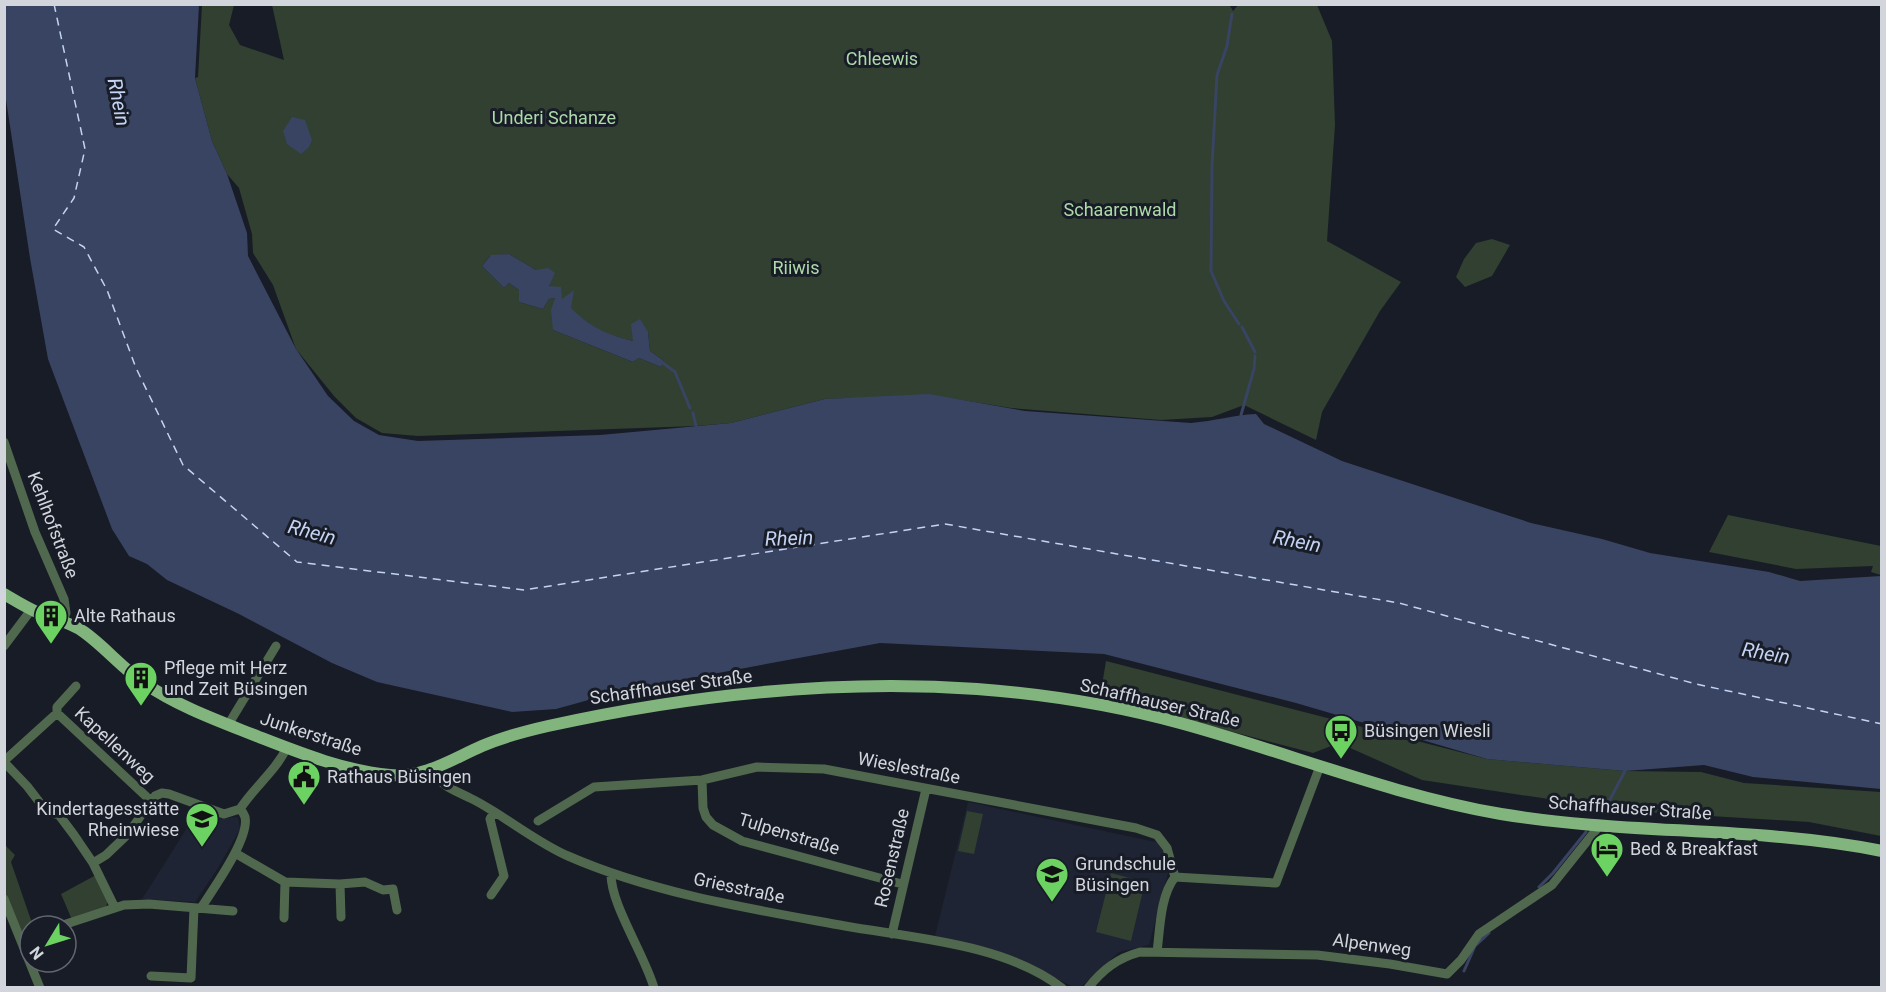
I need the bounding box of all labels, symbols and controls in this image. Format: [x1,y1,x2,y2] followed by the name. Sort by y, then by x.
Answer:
[846,48,918,69] park label: Chleewis
[103,76,135,128] water label: Rhein
[492,107,616,128] park label: Underi Schanze
[1064,199,1176,220] park label: Schaarenwald
[772,257,820,278] park label: Riiwis
[24,469,83,581] street label: Kehlhofstraße
[286,514,338,550] water label: Rhein
[764,525,814,551] water label: Rhein
[1271,525,1323,557] water label: Rhein
[33,598,69,645] building icon: Alte Rathaus
[74,605,176,626] place label: Alte Rathaus
[1740,637,1792,669] water label: Rhein
[164,657,308,699] place label: Pflege mit Herz und Zeit Büsingen
[123,660,159,707] building icon: Pflege mit Herz und Zeit Büsingen
[588,665,753,708] street label: Schaffhauser Straße
[1078,674,1242,731] street label: Schaffhauser Straße
[71,702,160,787] street label: Kapellenweg
[258,707,365,760] street label: Junkerstraße
[1323,713,1359,760] bus stop icon: Büsingen Wiesli
[1364,720,1491,741] place label: Büsingen Wiesli
[856,747,962,788] street label: Wieslestraße
[286,759,322,806] public building icon: Rathaus Büsingen
[327,766,472,787] place label: Rathaus Büsingen
[1548,791,1712,824] street label: Schaffhauser Straße
[36,798,179,840] place label: Kindertagesstätte Rheinwiese
[184,801,220,848] school or university icon: Kindertagesstätte Rheinwiese
[870,806,913,910] street label: Rosenstraße
[736,808,842,859] street label: Tulpenstraße
[1589,831,1625,878] hotel icon: Bed & Breakfast
[1630,838,1758,859] place label: Bed & Breakfast
[1075,853,1176,895] place label: Grundschule Büsingen
[1034,856,1070,903] school or university icon: Grundschule Büsingen
[692,868,787,907] street label: Griesstraße
[18,914,78,974] north arrow
[1332,929,1413,960] street label: Alpenweg
[26,943,48,963] text: N

